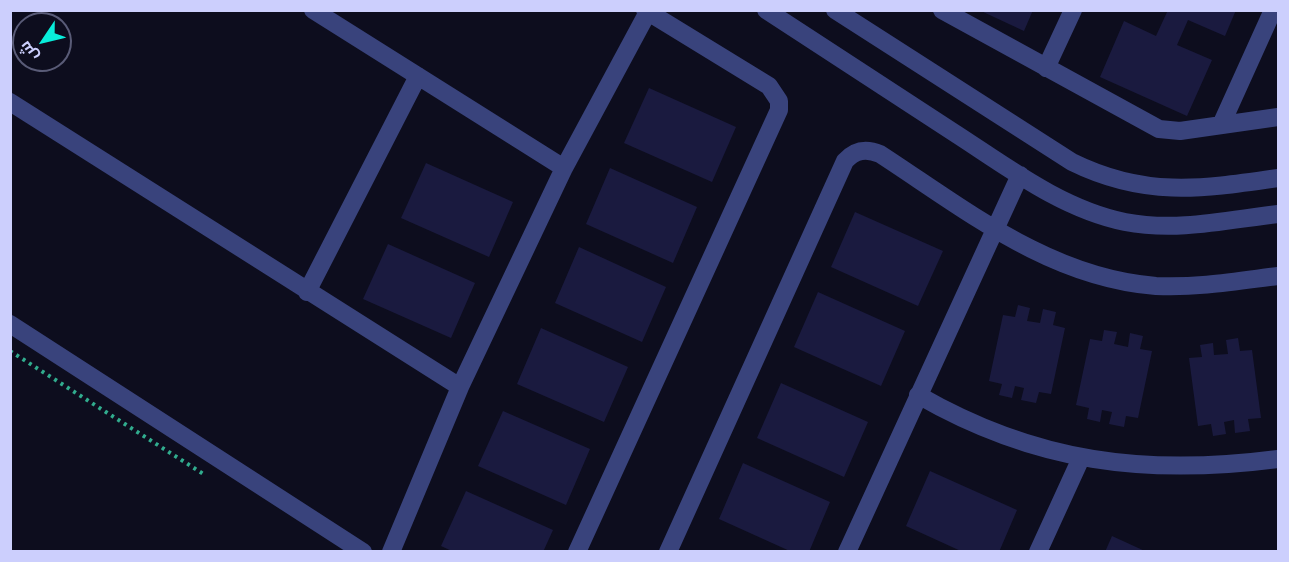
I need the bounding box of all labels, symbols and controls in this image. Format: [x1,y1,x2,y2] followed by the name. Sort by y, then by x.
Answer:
[12,12,72,72] north arrow
[15,38,42,65] text: ش

